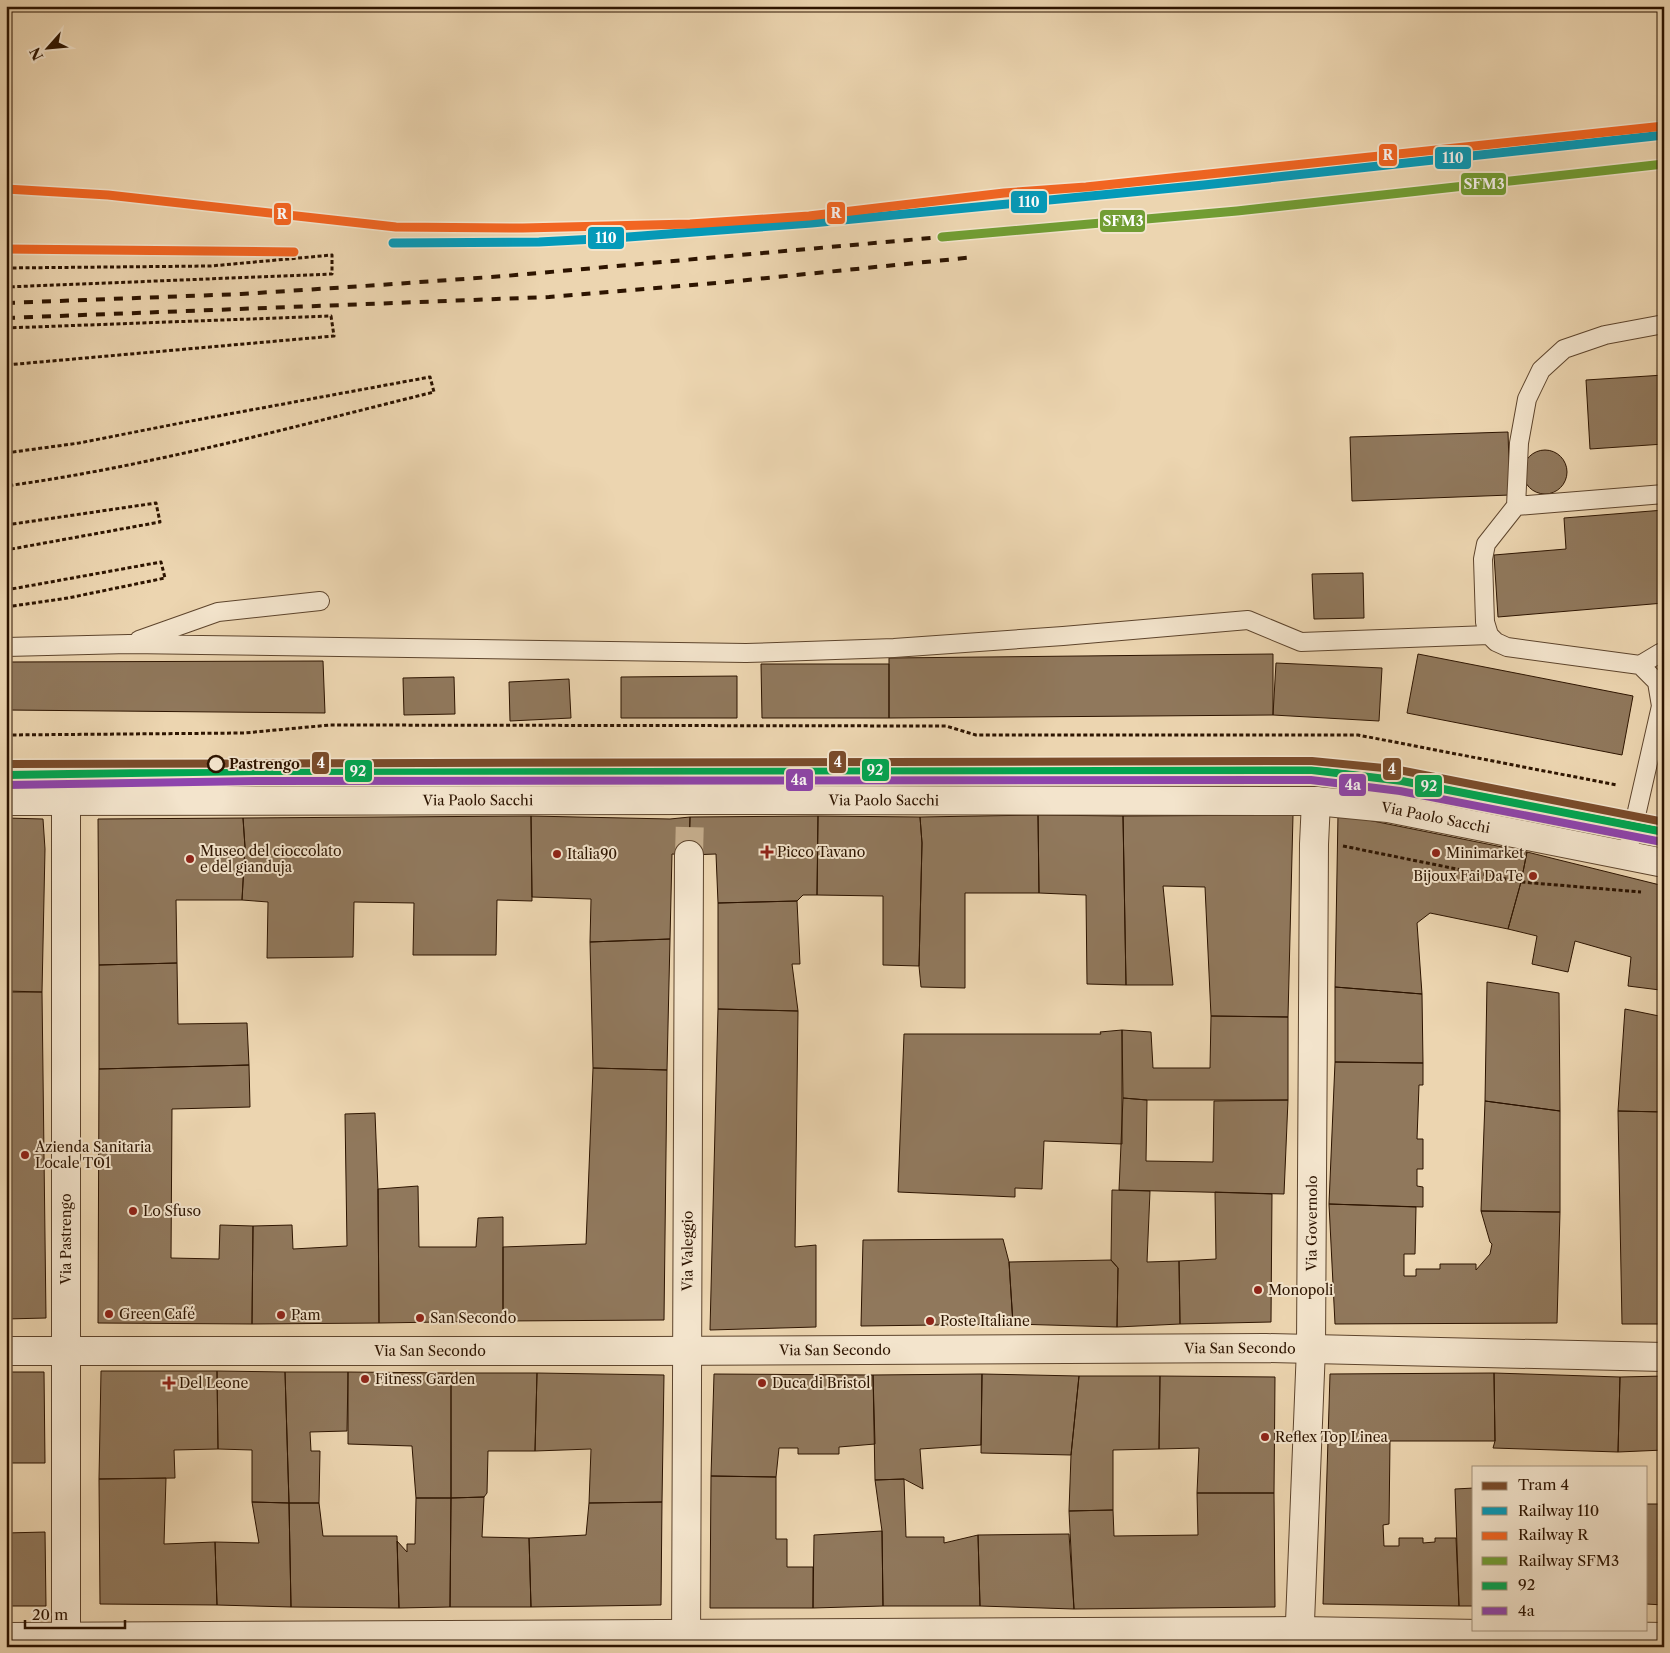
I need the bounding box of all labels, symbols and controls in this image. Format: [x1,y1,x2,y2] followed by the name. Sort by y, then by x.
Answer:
[22,22,72,72] north arrow
[26,44,47,63] text: N
[1378,143,1398,167] line badge: R
[1383,146,1395,164] text: R
[1434,146,1472,170] line badge: 110
[1442,149,1464,167] text: 110
[1460,172,1507,196] line badge: SFM3
[1463,175,1505,193] text: SFM3
[1010,190,1048,214] line badge: 110
[1018,193,1040,211] text: 110
[826,201,846,225] line badge: R
[273,202,292,226] line badge: R
[831,204,843,222] text: R
[277,205,289,223] text: R
[1099,209,1146,233] line badge: SFM3
[1102,212,1144,230] text: SFM3
[587,226,625,250] line badge: 110
[595,229,617,247] text: 110
[828,750,847,774] line badge: 4
[311,751,330,775] line badge: 4
[834,753,842,771] text: 4
[317,754,325,772] text: 4
[207,755,225,773] marker: Pastrengo
[229,755,300,773] place label: Pastrengo
[1382,757,1402,781] line badge: 4
[861,758,890,782] line badge: 92
[344,759,373,783] line badge: 92
[1388,760,1396,778] text: 4
[867,761,883,779] text: 92
[350,762,366,780] text: 92
[785,768,814,792] line badge: 4a
[791,771,808,789] text: 4a
[1338,773,1367,797] line badge: 4a
[1414,774,1443,798] line badge: 92
[1345,776,1362,794] text: 4a
[1421,777,1437,795] text: 92
[422,791,533,809] street label: Via Paolo Sacchi
[828,791,939,809] street label: Via Paolo Sacchi
[1380,798,1492,837] street label: Via Paolo Sacchi
[200,842,342,876] place label: Museo del cioccolato e del gianduja
[777,843,865,861] place label: Picco Tavano
[1446,844,1524,862] place label: Minimarket
[567,845,617,863] place label: Italia90
[761,846,773,858] marker: Picco Tavano
[1430,847,1442,859] marker: Minimarket
[551,848,563,860] marker: Italia90
[184,853,196,865] marker: Museo del cioccolato e del gianduja
[1413,867,1523,885] place label: Bijoux Fai Da Te
[1527,870,1539,882] marker: Bijoux Fai Da Te
[34,1138,152,1172] place label: Azienda Sanitaria Locale TO1
[19,1149,31,1161] marker: Azienda Sanitaria Locale TO1
[1302,1175,1321,1272] street label: Via Governolo
[57,1194,75,1285] street label: Via Pastrengo
[143,1202,201,1220] place label: Lo Sfuso
[127,1205,139,1217] marker: Lo Sfuso
[678,1211,697,1292] street label: Via Valeggio
[1268,1281,1333,1299] place label: Monopoli
[1252,1284,1264,1296] marker: Monopoli
[119,1305,195,1323] place label: Green Café
[291,1306,320,1324] place label: Pam
[103,1308,115,1320] marker: Green Café
[275,1309,287,1321] marker: Pam
[430,1309,516,1327] place label: San Secondo
[414,1312,426,1324] marker: San Secondo
[940,1312,1030,1330] place label: Poste Italiane
[924,1315,936,1327] marker: Poste Italiane
[1183,1339,1296,1358] street label: Via San Secondo
[778,1341,891,1359] street label: Via San Secondo
[373,1342,486,1360] street label: Via San Secondo
[375,1370,476,1388] place label: Fitness Garden
[359,1373,371,1385] marker: Fitness Garden
[179,1374,248,1392] place label: Del Leone
[772,1374,870,1392] place label: Duca di Bristol
[163,1377,175,1389] marker: Del Leone
[756,1377,768,1389] marker: Duca di Bristol
[1275,1428,1389,1446] place label: Reflex Top Linea
[1259,1431,1271,1443] marker: Reflex Top Linea
[1472,1466,1648,1630] legend
[1518,1475,1569,1494] text: Tram 4
[1518,1501,1599,1520] text: Railway 110
[1518,1525,1589,1544] text: Railway R
[1518,1551,1619,1570] text: Railway SFM3
[1518,1575,1535,1594] text: 92
[25,1598,125,1630] scale bar
[1518,1601,1535,1620] text: 4a
[32,1605,68,1624] text: 20 m

